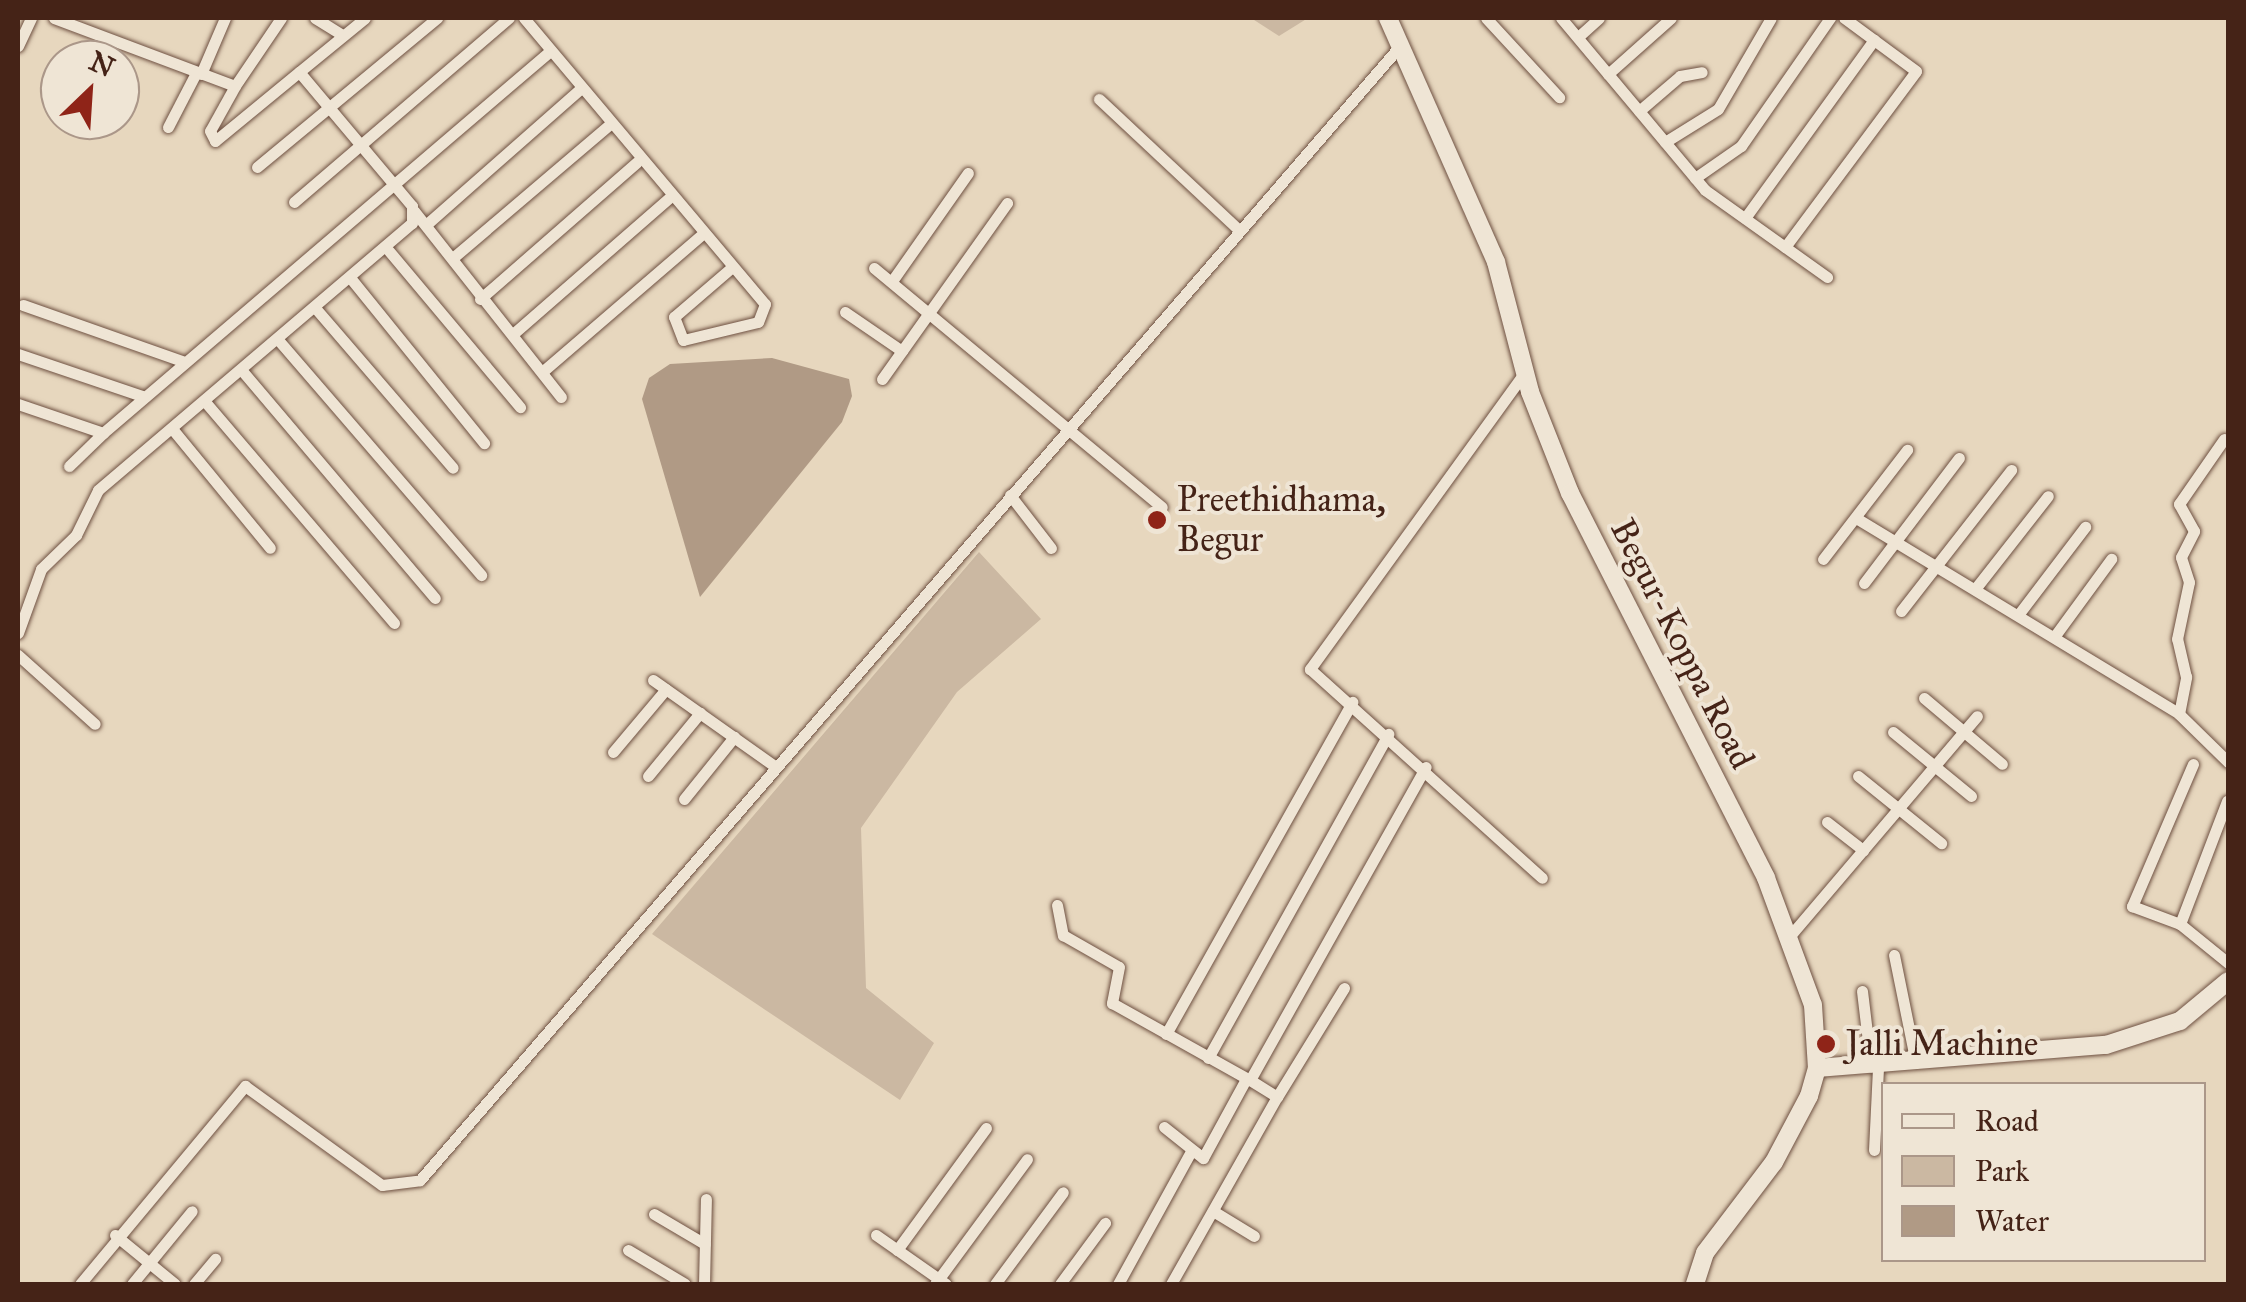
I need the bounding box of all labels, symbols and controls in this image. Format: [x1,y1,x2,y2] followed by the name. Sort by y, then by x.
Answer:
[40,40,140,140] north arrow
[84,43,120,85] text: N
[1177,479,1386,561] place label: Preethidhama, Begur
[1146,509,1168,531] marker: Preethidhama, Begur
[1601,512,1763,776] street label: Begur-Koppa Road
[1846,1023,2038,1065] place label: Jalli Machine
[1815,1033,1837,1055] marker: Jalli Machine
[1881,1082,2206,1262] legend
[1975,1103,2039,1139] text: Road
[1975,1153,2029,1189] text: Park
[1975,1203,2049,1239] text: Water

